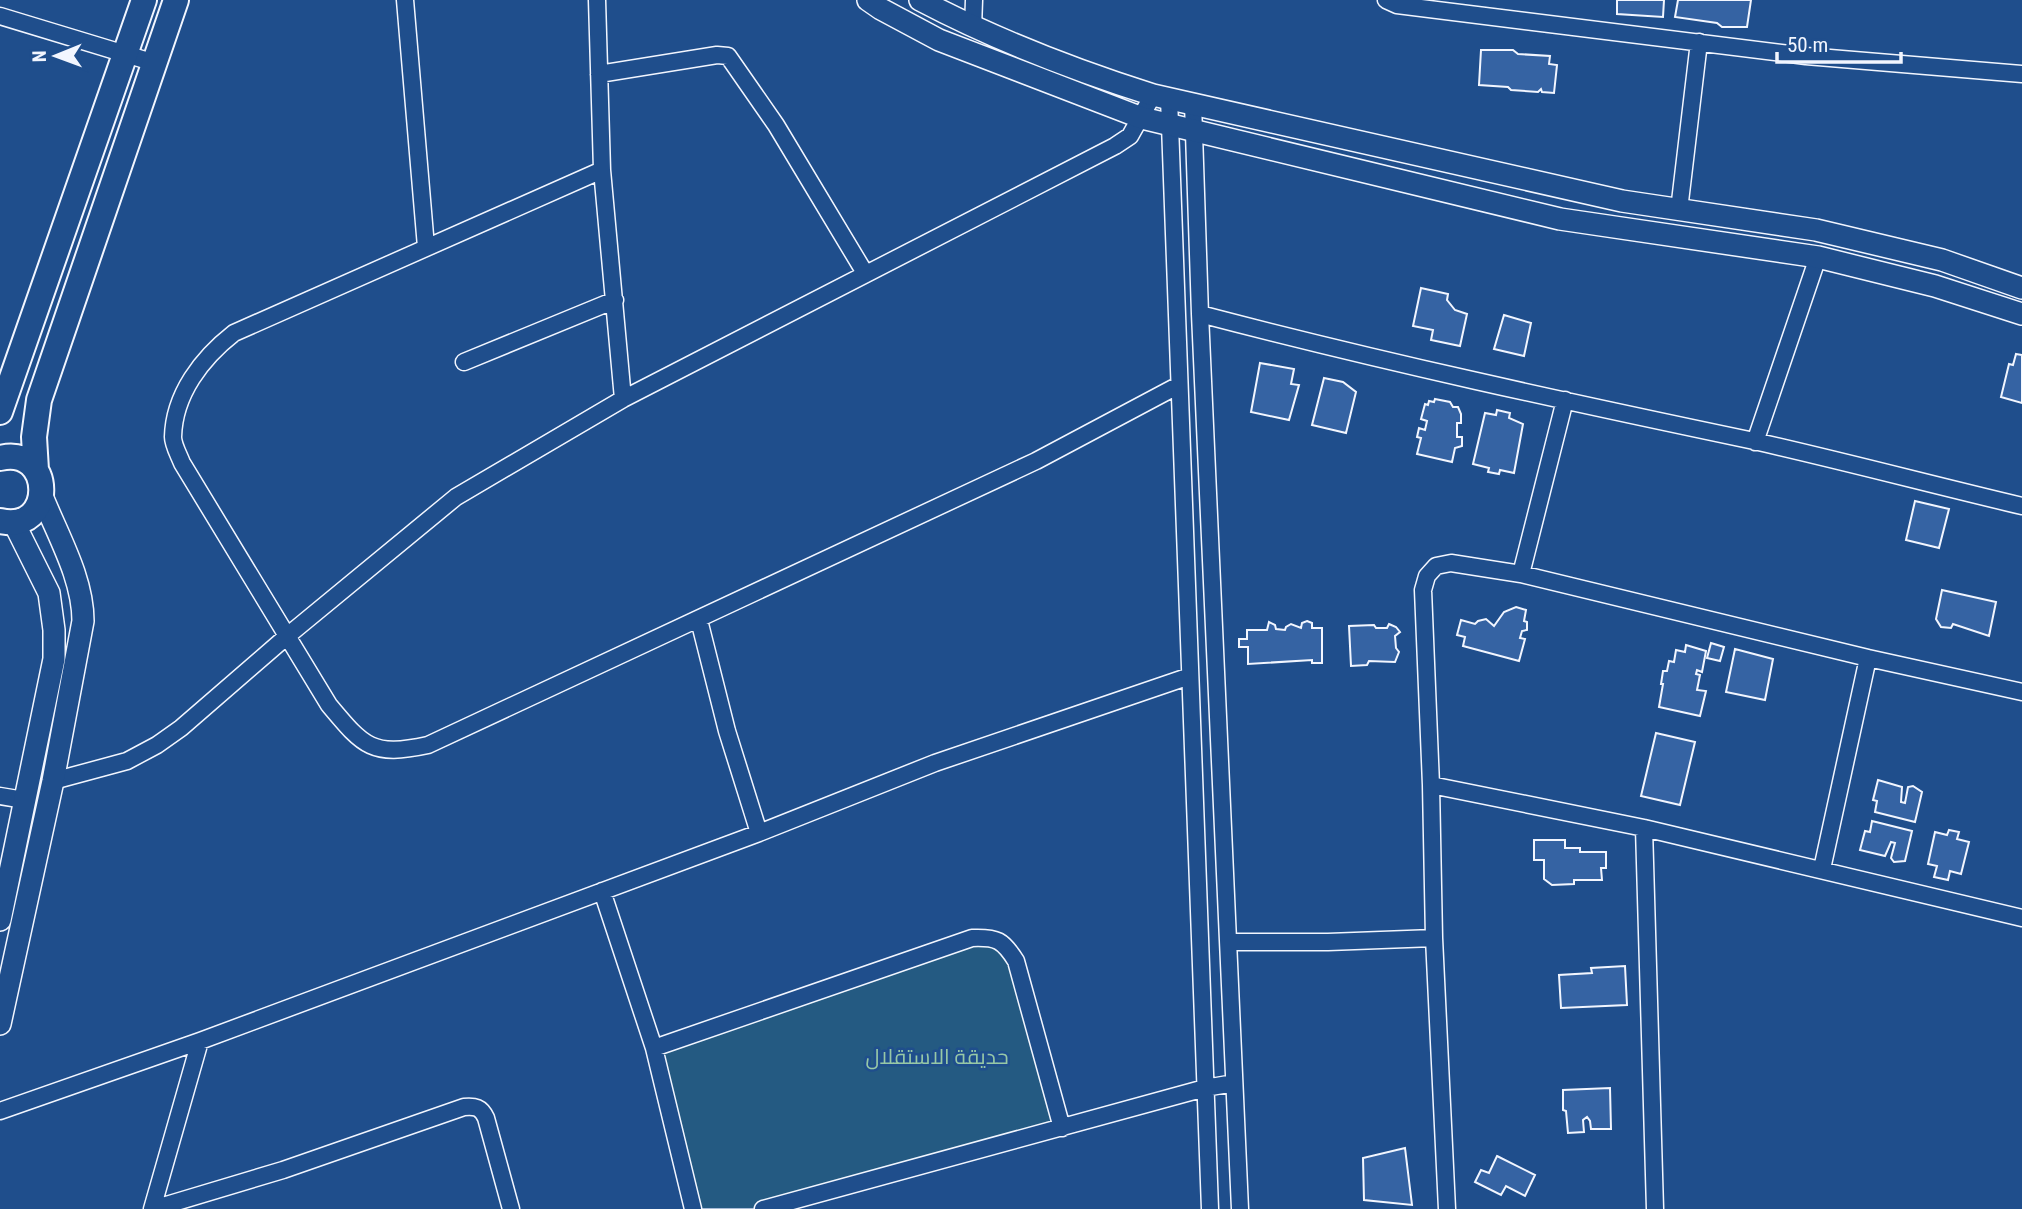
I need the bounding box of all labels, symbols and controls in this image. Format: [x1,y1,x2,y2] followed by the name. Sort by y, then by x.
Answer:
[21,21,91,91] north arrow
[1777,21,1901,65] scale bar
[1787,33,1828,57] text: 50 m
[28,50,51,62] text: N
[865,1045,1009,1070] park label: حديقة الاستقلال

